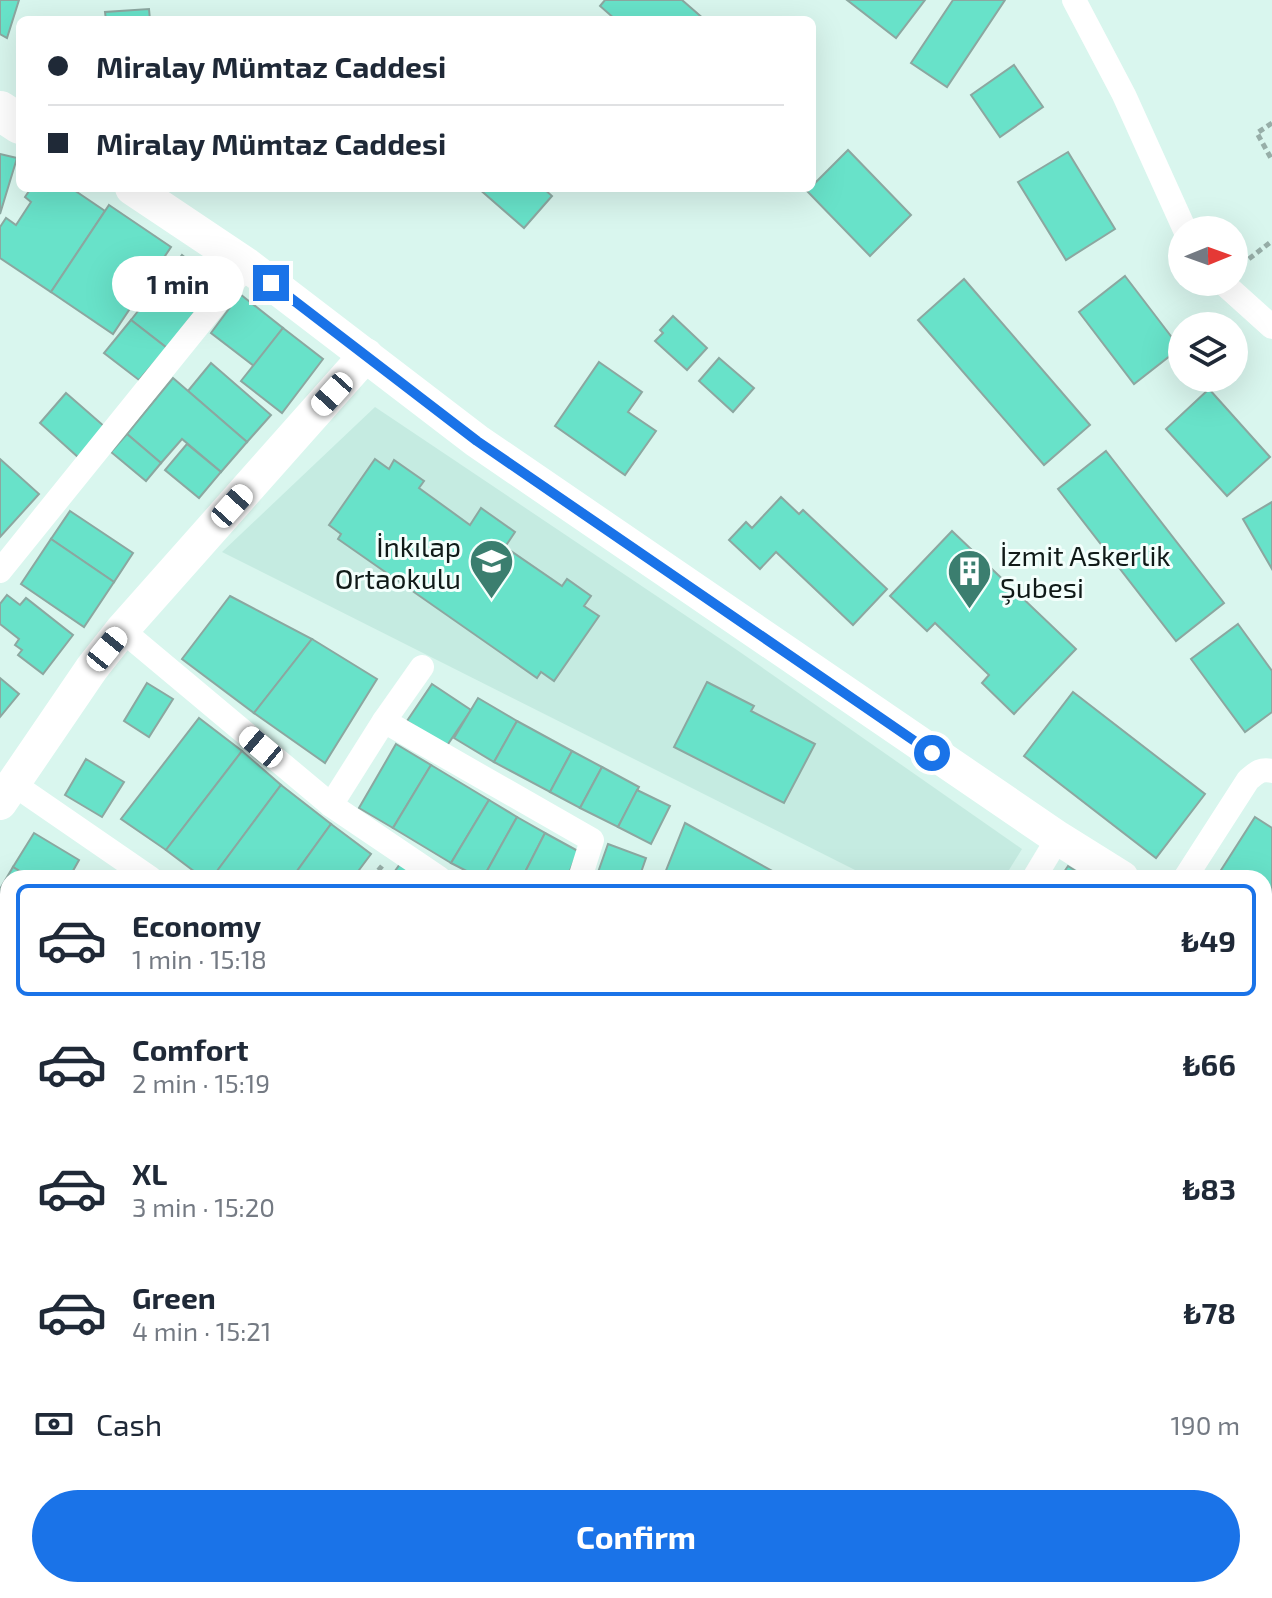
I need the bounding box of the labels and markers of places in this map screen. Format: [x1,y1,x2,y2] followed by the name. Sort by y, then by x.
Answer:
[335,529,461,595] place label: İnkılap Ortaokulu
[468,538,516,601] school or university icon: İnkılap Ortaokulu
[1000,538,1171,605] place label: İzmit Askerlik Şubesi
[945,547,993,610] building icon: İzmit Askerlik Şubesi

